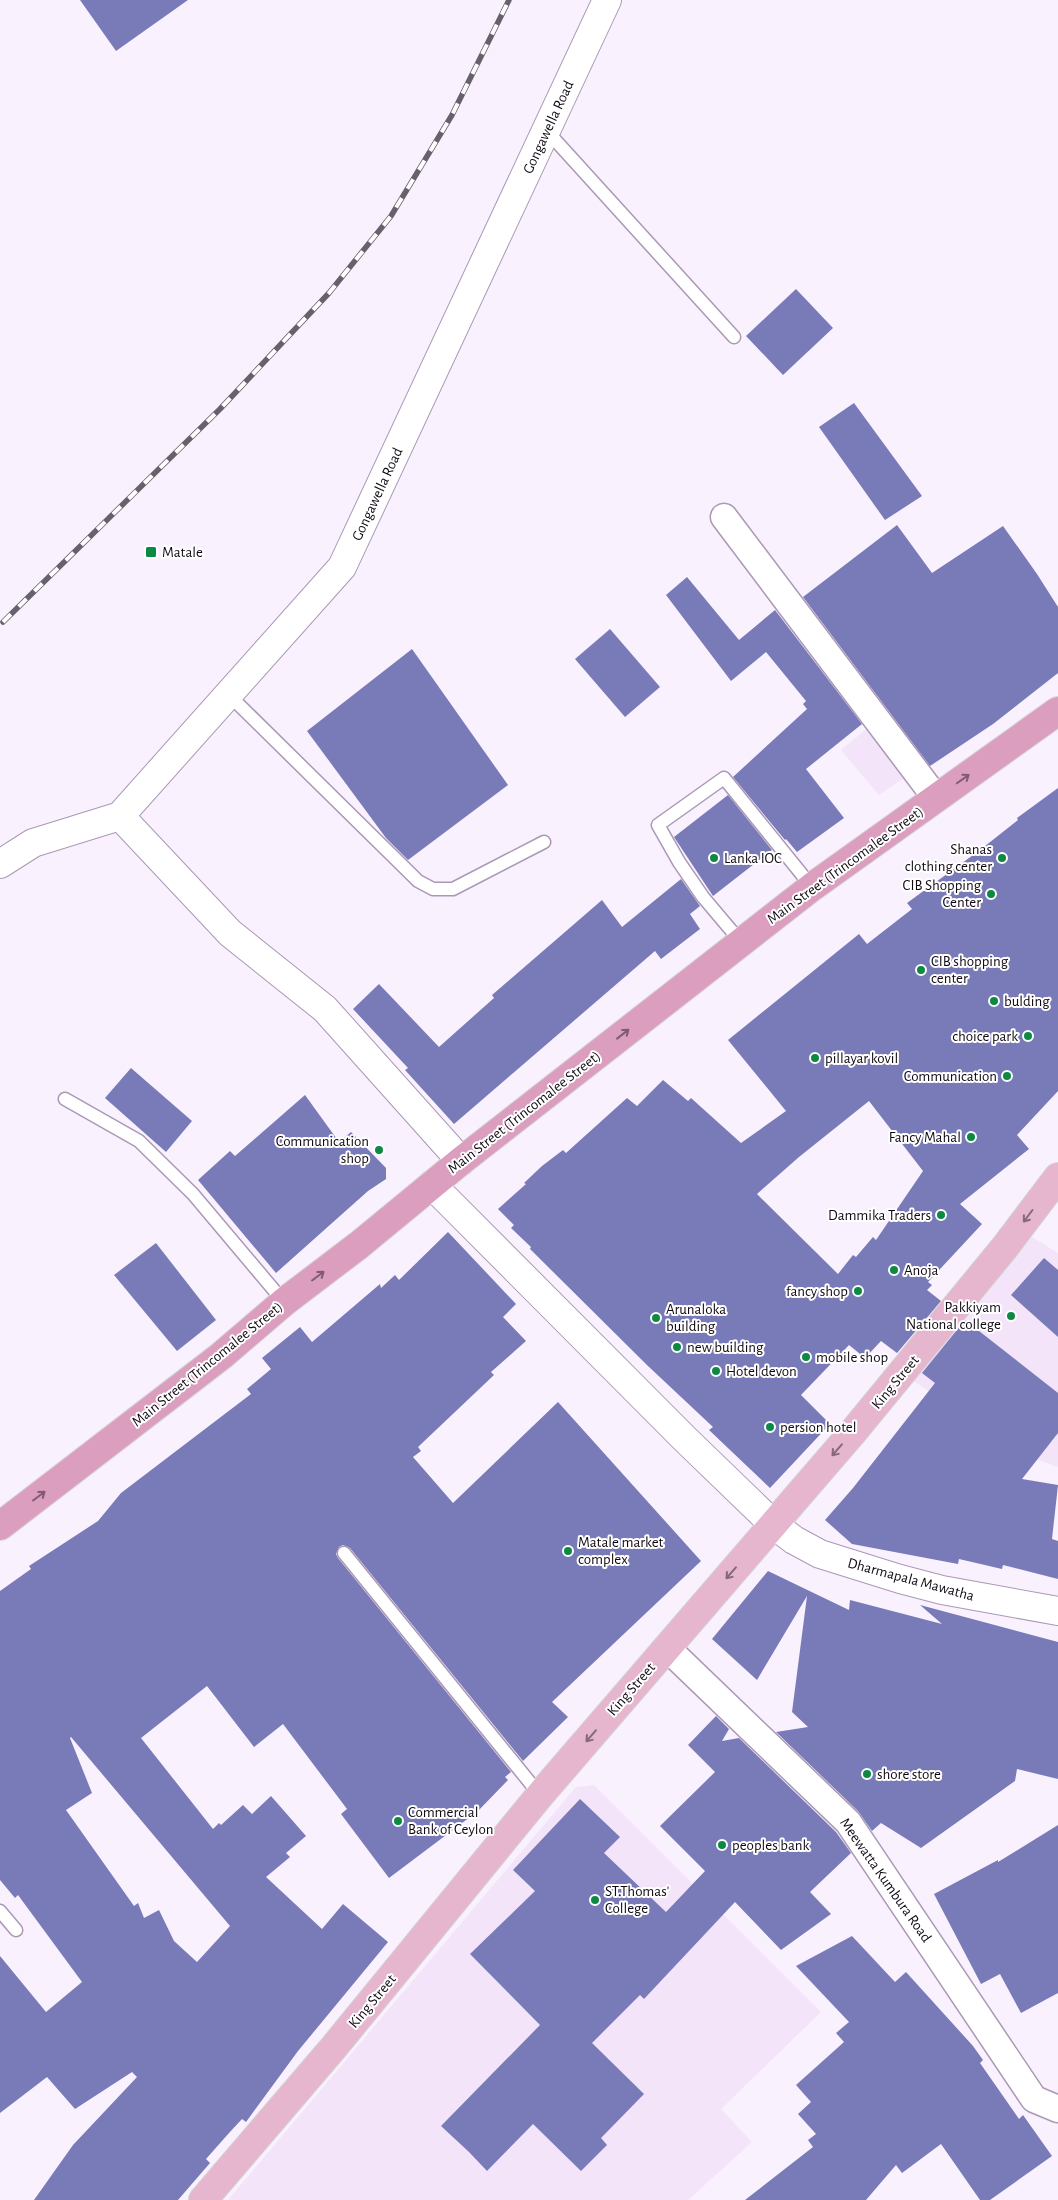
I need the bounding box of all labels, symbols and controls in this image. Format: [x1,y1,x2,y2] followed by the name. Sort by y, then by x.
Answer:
[520,78,577,176] street label: Gongawella Road
[349,445,406,543] street label: Gongawella Road
[144,545,158,559] marker: Matale
[162,545,203,560] place label: Matale
[956,774,970,784] one-way arrow
[764,804,926,927] street label: Main Street (Trincomalee Street)
[905,842,992,874] place label: Shanas clothing center
[724,851,782,866] place label: Lanka IOC
[708,852,720,864] marker: Lanka IOC
[996,852,1008,864] marker: Shanas clothing center
[903,878,982,910] place label: CIB Shopping Center
[985,888,997,900] marker: CIB Shopping Center
[931,954,1009,986] place label: CIB shopping center
[915,964,927,976] marker: CIB shopping center
[1004,994,1050,1009] place label: bulding
[988,995,1000,1007] marker: bulding
[616,1029,629,1040] one-way arrow
[952,1029,1018,1044] place label: choice park
[1022,1030,1034,1042] marker: choice park
[445,1048,603,1176] street label: Main Street (Trincomalee Street)
[825,1051,898,1066] place label: pillayar kovil
[809,1052,821,1064] marker: pillayar kovil
[904,1069,997,1084] place label: Communication
[1001,1070,1013,1082] marker: Communication
[889,1130,961,1145] place label: Fancy Mahal
[965,1131,977,1143] marker: Fancy Mahal
[276,1134,369,1166] place label: Communication shop
[373,1144,385,1156] marker: Communication shop
[828,1208,931,1223] place label: Dammika Traders
[935,1209,947,1221] marker: Dammika Traders
[1023,1209,1034,1222] one-way arrow
[904,1263,939,1278] place label: Anoja
[888,1264,900,1276] marker: Anoja
[311,1271,324,1282] one-way arrow
[786,1284,848,1299] place label: fancy shop
[852,1285,864,1297] marker: fancy shop
[129,1299,285,1430] street label: Main Street (Trincomalee Street)
[906,1300,1001,1332] place label: Pakkiyam National college
[666,1302,726,1334] place label: Arunaloka building
[1005,1310,1017,1322] marker: Pakkiyam National college
[650,1312,662,1324] marker: Arunaloka building
[687,1340,764,1355] place label: new building
[671,1341,683,1353] marker: new building
[816,1350,888,1365] place label: mobile shop
[800,1351,812,1363] marker: mobile shop
[869,1353,922,1412] street label: King Street
[726,1364,797,1379] place label: Hotel devon
[710,1365,722,1377] marker: Hotel devon
[780,1420,856,1435] place label: persion hotel
[764,1421,776,1433] marker: persion hotel
[831,1444,843,1457] one-way arrow
[32,1491,46,1501] one-way arrow
[578,1535,664,1567] place label: Matale market complex
[562,1545,574,1557] marker: Matale market complex
[846,1555,976,1604] street label: Dharmapala Mawatha
[725,1567,736,1580] one-way arrow
[605,1660,658,1719] street label: King Street
[585,1730,596,1743] one-way arrow
[877,1767,941,1782] place label: shore store
[861,1768,873,1780] marker: shore store
[408,1805,493,1837] place label: Commercial Bank of Ceylon
[392,1815,404,1827] marker: Commercial Bank of Ceylon
[837,1815,934,1945] street label: Meewatta Kumbura Road
[732,1838,809,1853] place label: peoples bank
[716,1839,728,1851] marker: peoples bank
[605,1884,669,1916] place label: ST.Thomas' College
[589,1894,601,1906] marker: ST.Thomas' College
[346,1972,399,2031] street label: King Street

